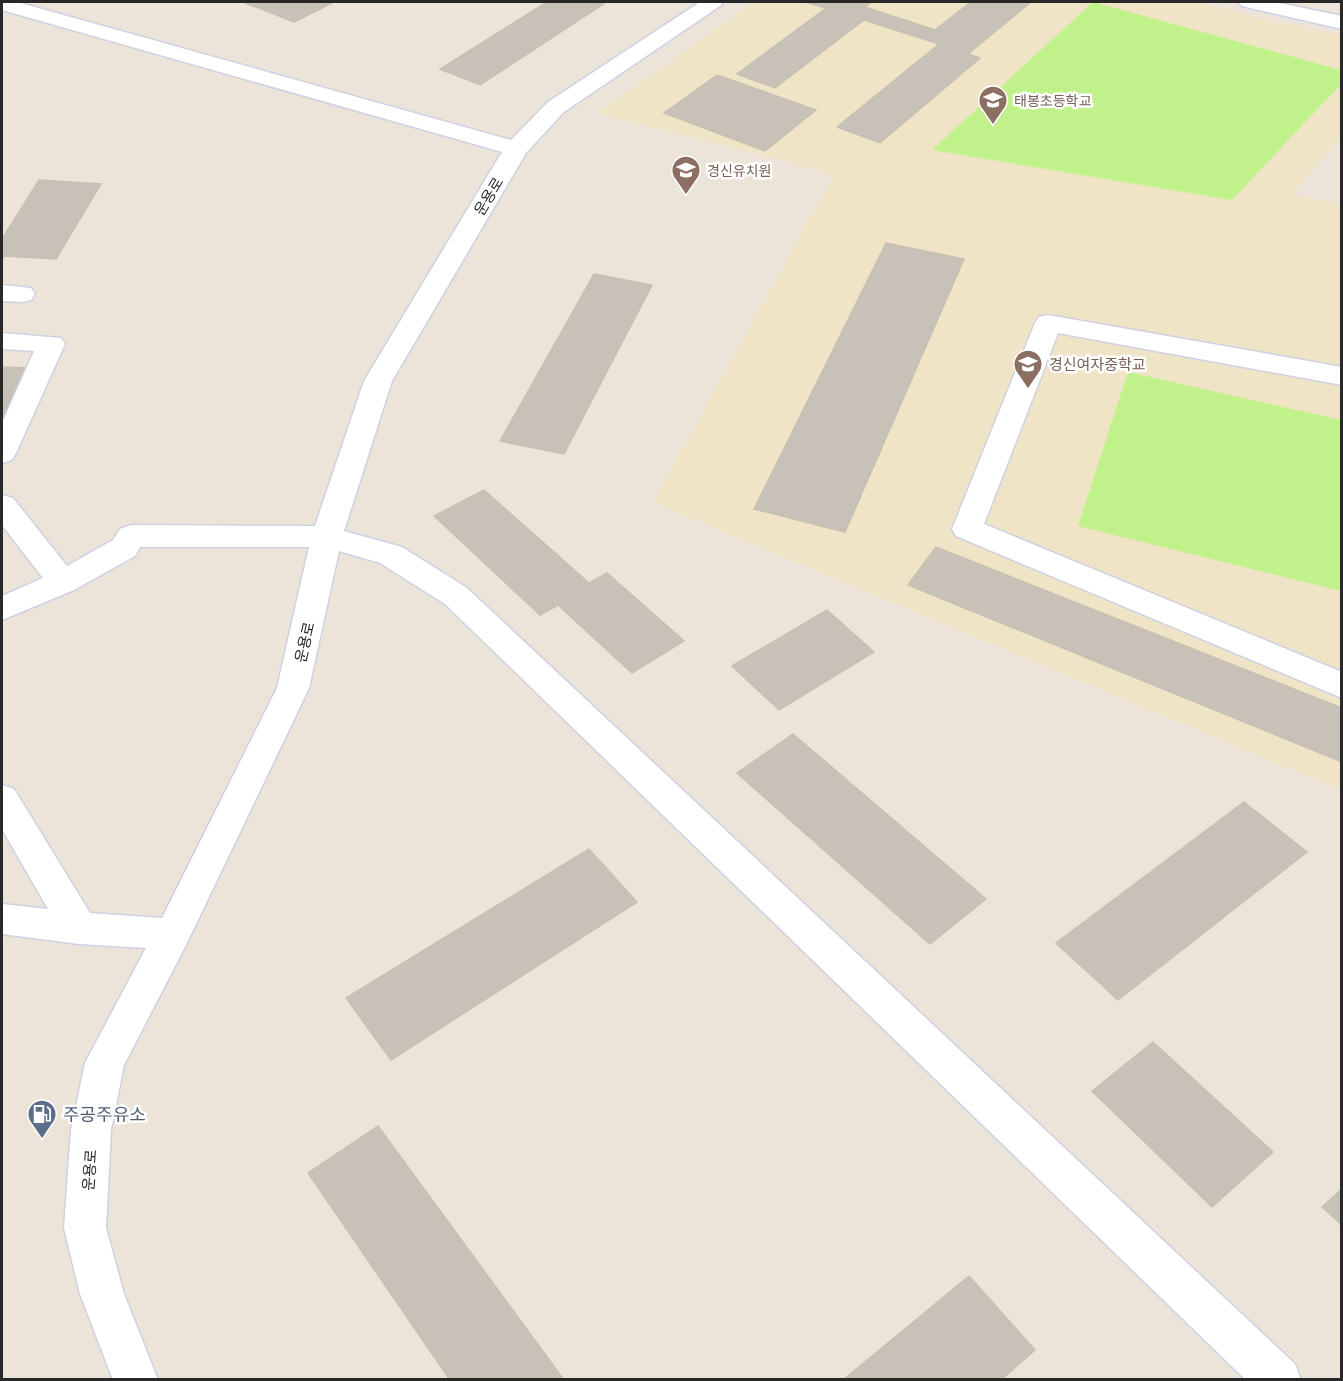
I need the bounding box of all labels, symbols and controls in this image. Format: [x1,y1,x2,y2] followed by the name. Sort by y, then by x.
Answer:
[977,84,1009,126] school or university icon: 태봉초등학교
[1014,91,1091,110] place label: 태봉초등학교
[670,154,702,196] school or university icon: 경신유치원
[707,161,771,180] place label: 경신유치원
[469,173,507,219] street label: 운용로
[1012,348,1044,390] school or university icon: 경신여자중학교
[1049,354,1146,374] place label: 경신여자중학교
[290,620,318,664] street label: 운용로
[26,1098,58,1140] fuel station icon: 주공주유소
[63,1102,146,1126] place label: 주공주유소
[78,1149,100,1191] street label: 운용로

